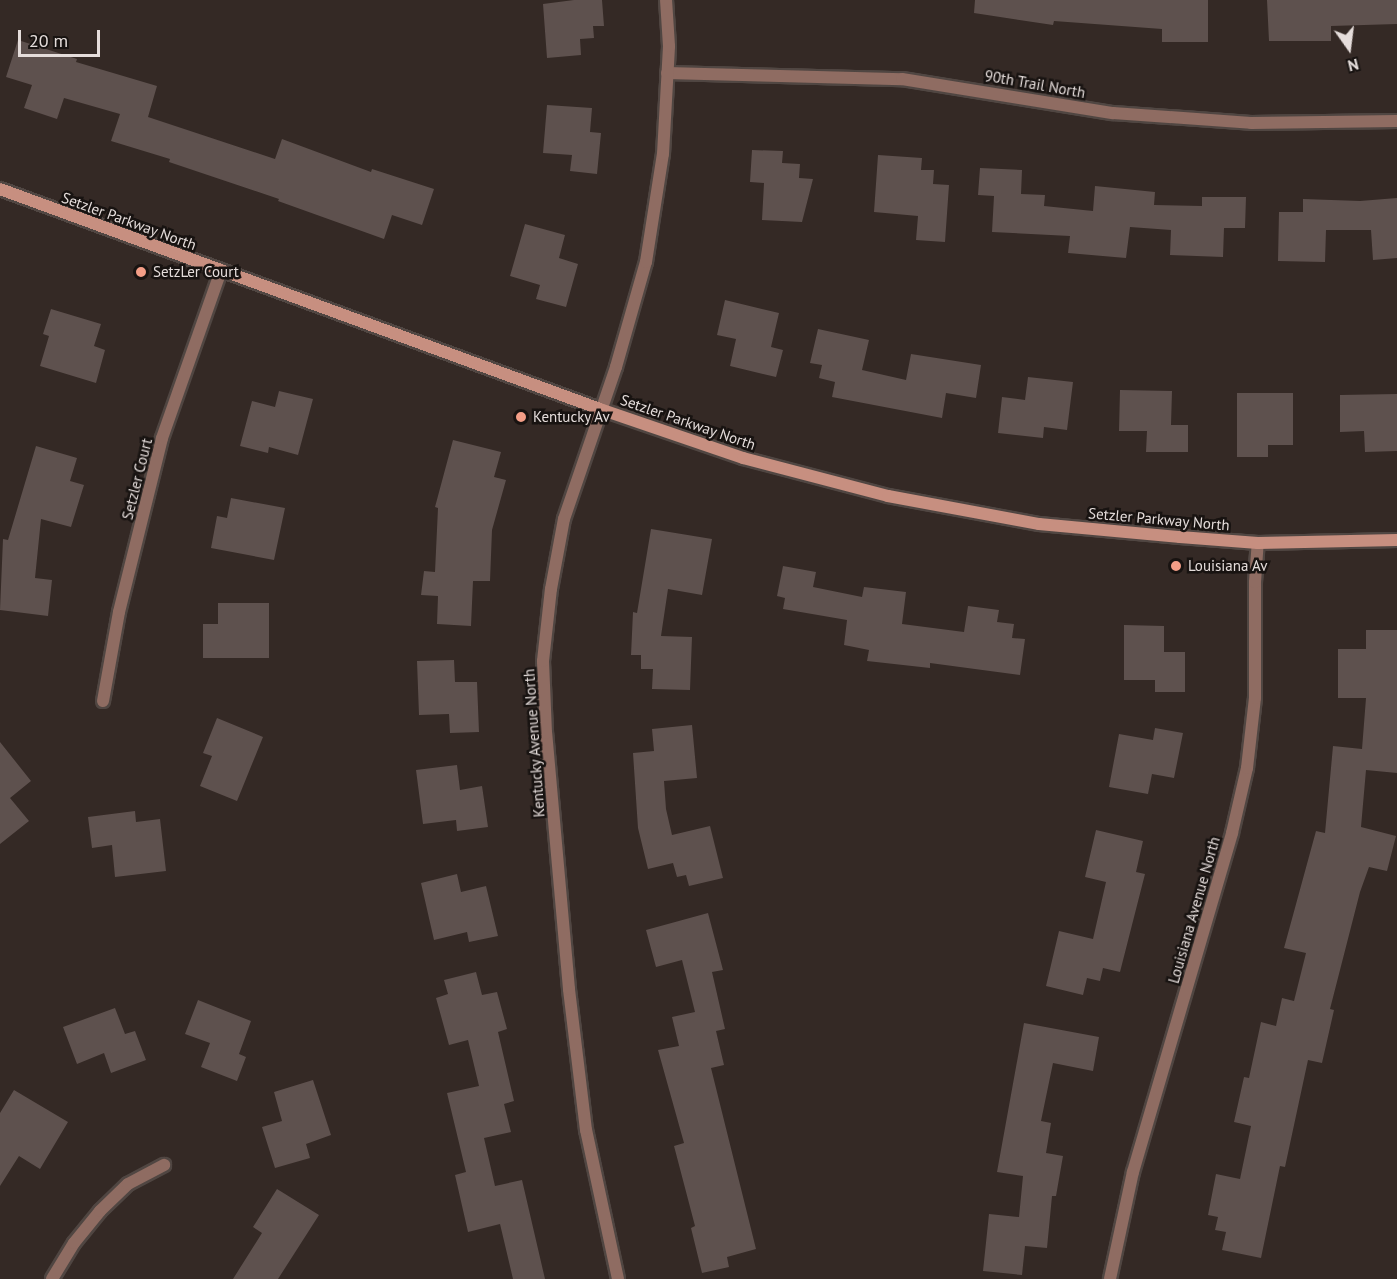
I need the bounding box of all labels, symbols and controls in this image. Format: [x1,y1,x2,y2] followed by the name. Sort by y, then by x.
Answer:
[21,18,104,56] scale bar
[1319,18,1379,78] north arrow
[29,29,68,52] text: 20 m
[1346,54,1361,76] text: N
[983,66,1087,102] street label: 90th Trail North
[59,188,199,254] street label: Setzler Parkway North
[153,263,239,281] place label: SetzLer Court
[134,265,148,279] marker: SetzLer Court
[618,390,758,454] street label: Setzler Parkway North
[533,408,611,426] place label: Kentucky Av
[514,410,528,424] marker: Kentucky Av
[118,436,156,522] street label: Setzler Court
[1087,504,1231,534] street label: Setzler Parkway North
[1188,557,1268,575] place label: Louisiana Av
[1169,559,1183,573] marker: Louisiana Av
[520,668,548,818] street label: Kentucky Avenue North
[1164,834,1224,986] street label: Louisiana Avenue North

